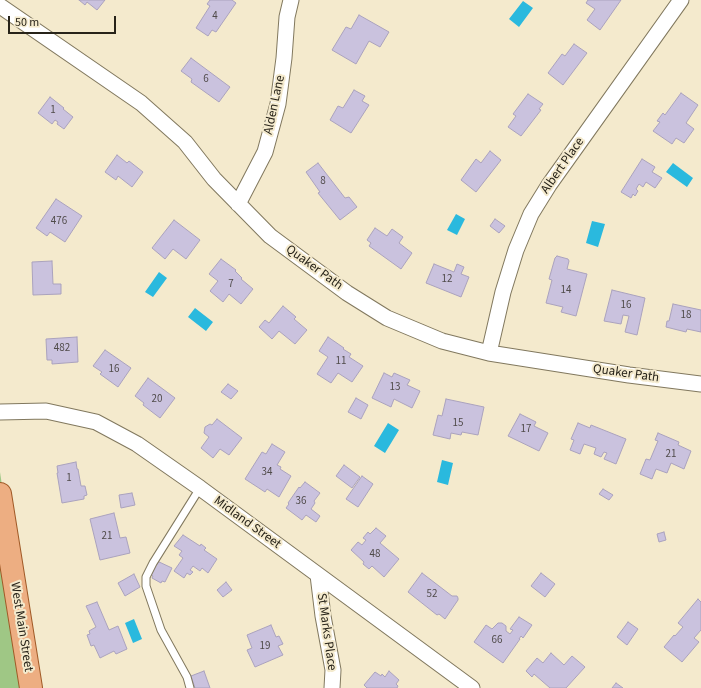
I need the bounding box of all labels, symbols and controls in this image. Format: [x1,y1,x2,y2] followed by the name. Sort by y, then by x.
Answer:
[10,8,118,34] scale bar
[212,10,218,24] house number: 4
[15,14,39,31] text: 50 m
[203,73,209,87] house number: 6
[261,74,289,136] street label: Alden Lane
[50,104,56,118] house number: 1
[538,135,588,197] street label: Albert Place
[320,175,326,189] house number: 8
[51,215,67,229] house number: 476
[282,242,346,294] street label: Quaker Path
[442,273,452,287] house number: 12
[228,278,234,292] house number: 7
[561,284,571,298] house number: 14
[621,299,631,313] house number: 16
[681,309,691,323] house number: 18
[54,342,70,356] house number: 482
[336,355,346,369] house number: 11
[592,362,660,386] street label: Quaker Path
[109,363,119,377] house number: 16
[390,381,400,395] house number: 13
[152,393,162,407] house number: 20
[453,417,463,431] house number: 15
[521,423,531,437] house number: 17
[666,448,676,462] house number: 21
[262,466,272,480] house number: 34
[66,472,72,486] house number: 1
[210,493,284,553] street label: Midland Street
[296,495,306,509] house number: 36
[102,530,112,544] house number: 21
[370,548,380,562] house number: 48
[6,581,36,673] street label: West Main Street
[427,588,437,602] house number: 52
[313,592,339,672] street label: St Marks Place
[492,634,502,648] house number: 66
[260,640,270,654] house number: 19

